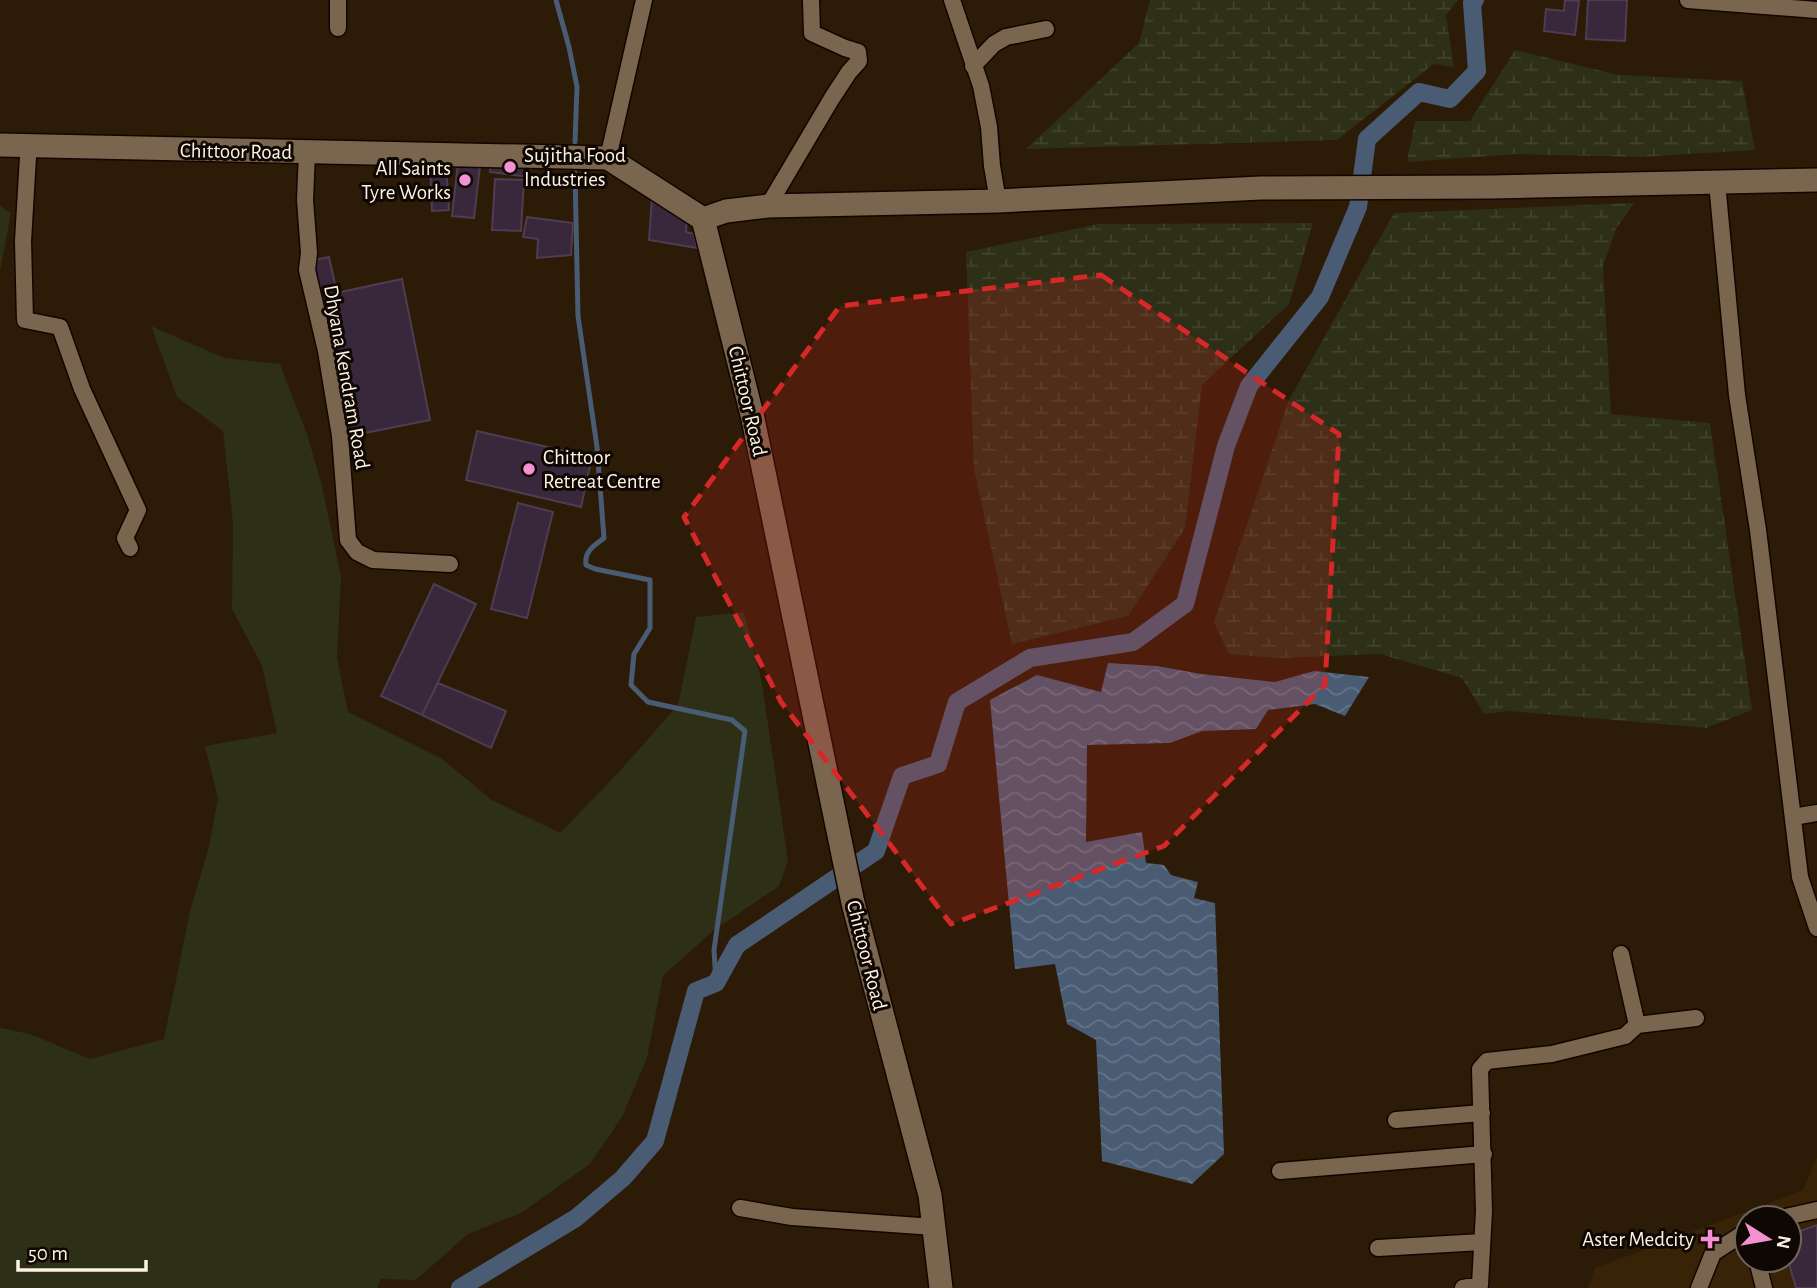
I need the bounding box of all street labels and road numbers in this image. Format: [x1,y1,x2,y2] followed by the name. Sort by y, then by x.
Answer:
[180,140,293,163] street label: Chittoor Road
[320,283,373,471] street label: Dhyana Kendram Road
[725,344,770,458] street label: Chittoor Road
[843,898,890,1012] street label: Chittoor Road

